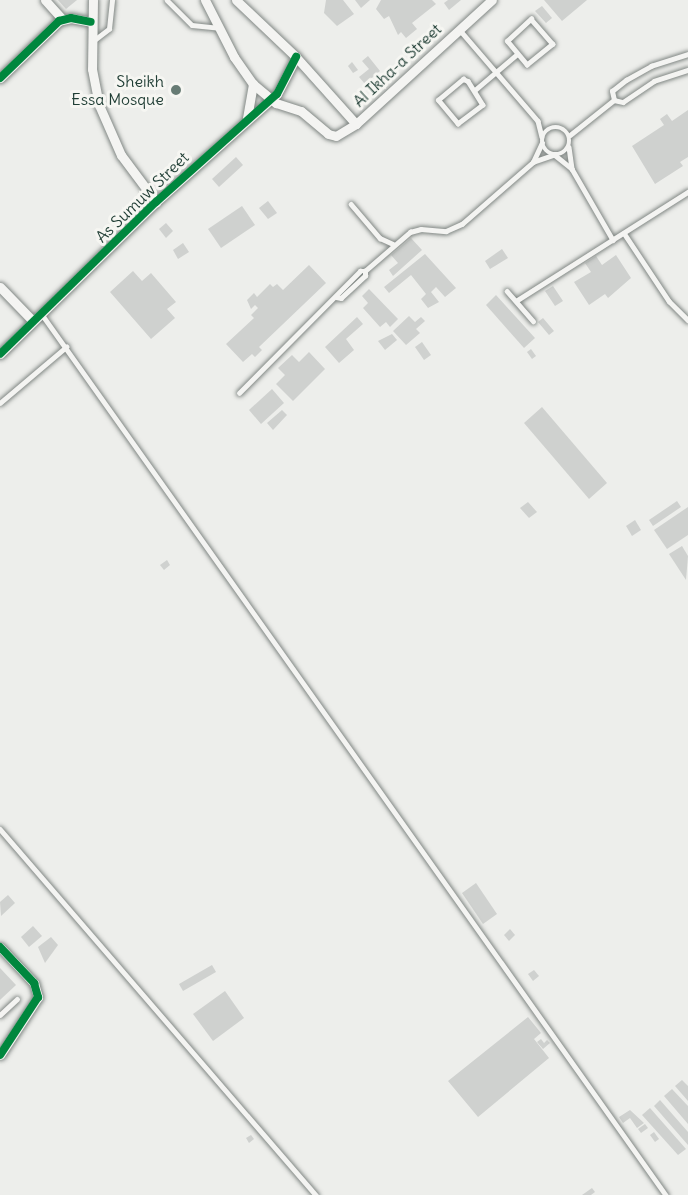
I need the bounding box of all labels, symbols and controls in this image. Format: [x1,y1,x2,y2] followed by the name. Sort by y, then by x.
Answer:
[349,19,445,111] street label: Al Ikha-a Street
[71,71,164,109] place label: Sheikh Essa Mosque
[169,83,183,97] marker: Sheikh Essa Mosque
[91,148,193,246] street label: As Sumuw Street

